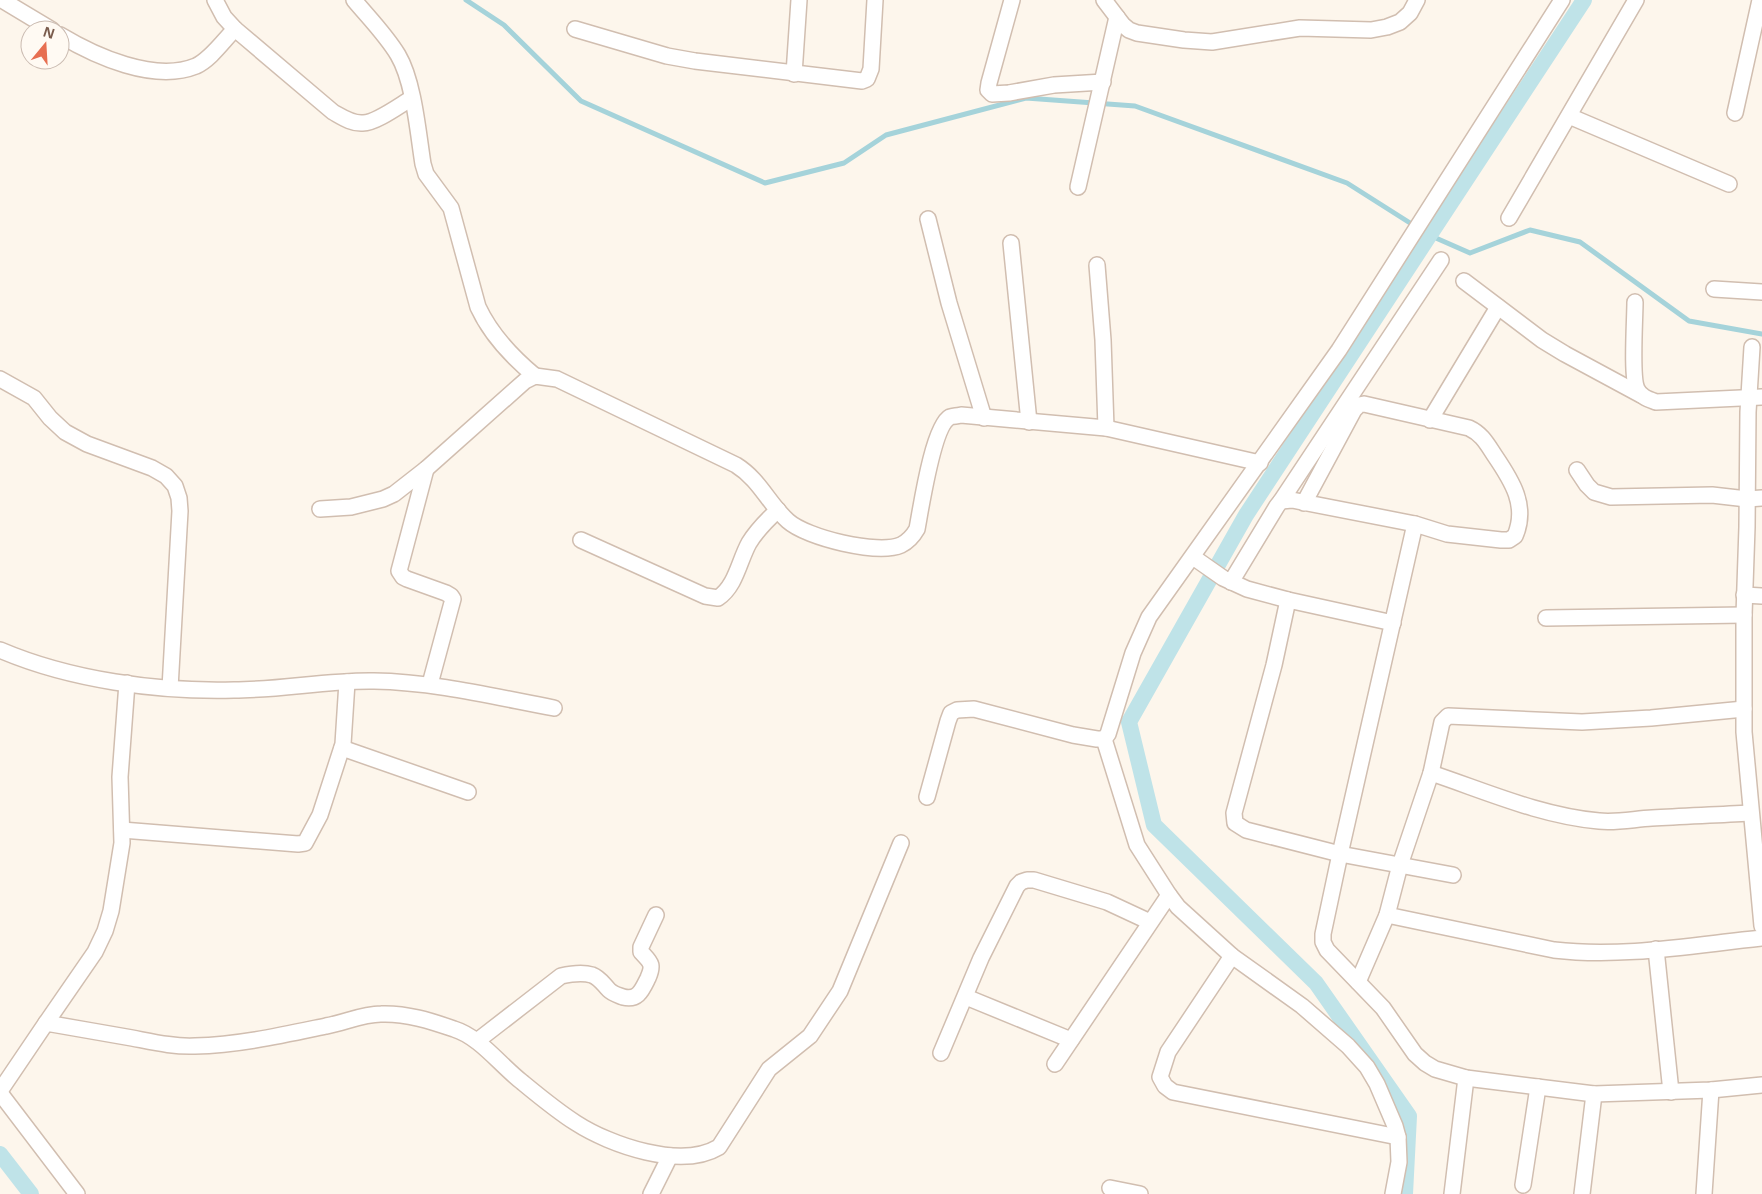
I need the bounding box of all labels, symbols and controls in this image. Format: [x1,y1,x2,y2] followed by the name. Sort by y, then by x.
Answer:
[20,20,70,70] north arrow
[41,21,58,43] text: N

